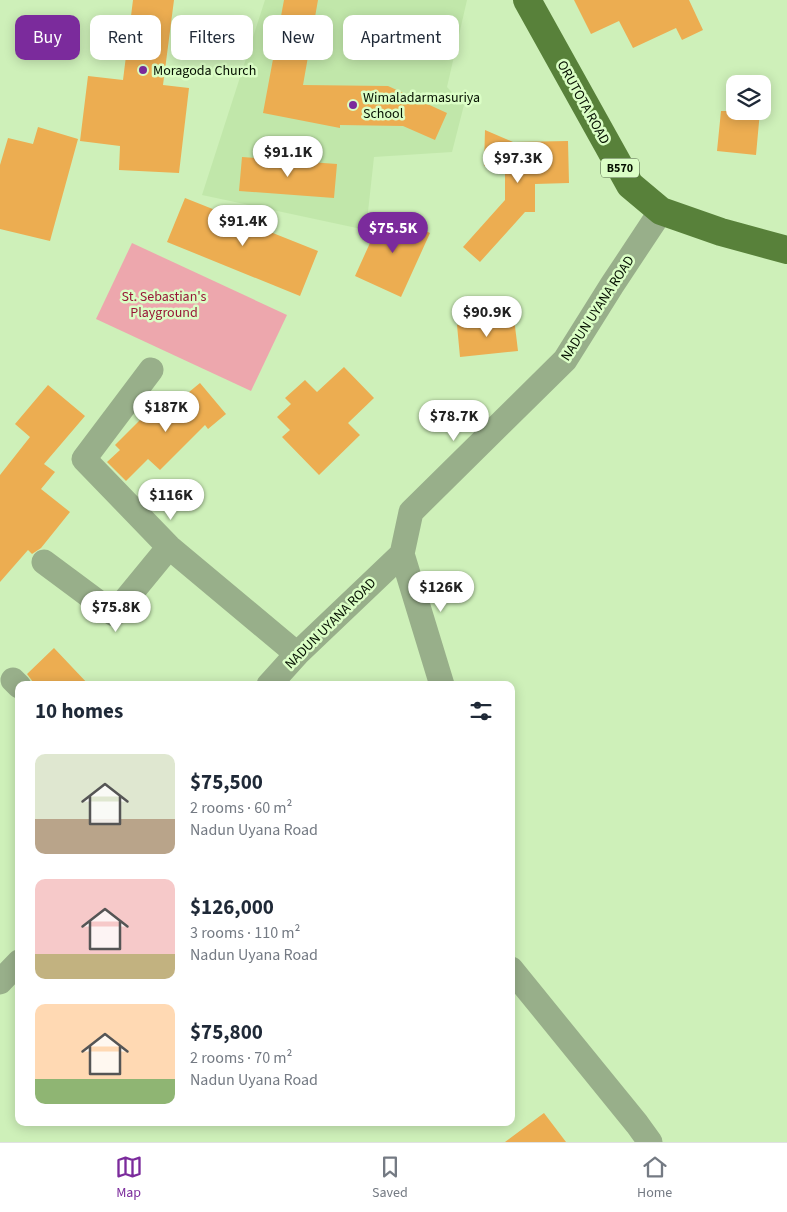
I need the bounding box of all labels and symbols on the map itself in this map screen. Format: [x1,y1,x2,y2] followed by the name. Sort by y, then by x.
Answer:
[552,57,614,148] street label: ORUTOTA ROAD
[153,61,256,81] place label: Moragoda Church
[137,64,149,76] marker: Moragoda Church
[363,88,480,124] place label: Wimaladarmasuriya School
[347,99,359,111] marker: Wimaladarmasuriya School
[247,136,329,178] pin: $91.1K
[477,142,559,184] pin: $97.3K
[601,158,639,178] road number: B570
[202,204,284,247] pin: $91.4K
[352,212,434,254] pin: $75.5K
[556,252,639,365] street label: NADUN UYANA ROAD
[122,287,207,323] park label: St. Sebastian's Playground
[446,296,528,338] pin: $90.9K
[131,390,201,433] pin: $187K
[413,400,495,442] pin: $78.7K
[136,478,206,521] pin: $116K
[406,570,476,613] pin: $126K
[281,574,381,674] street label: NADUN UYANA ROAD
[75,590,157,633] pin: $75.8K

